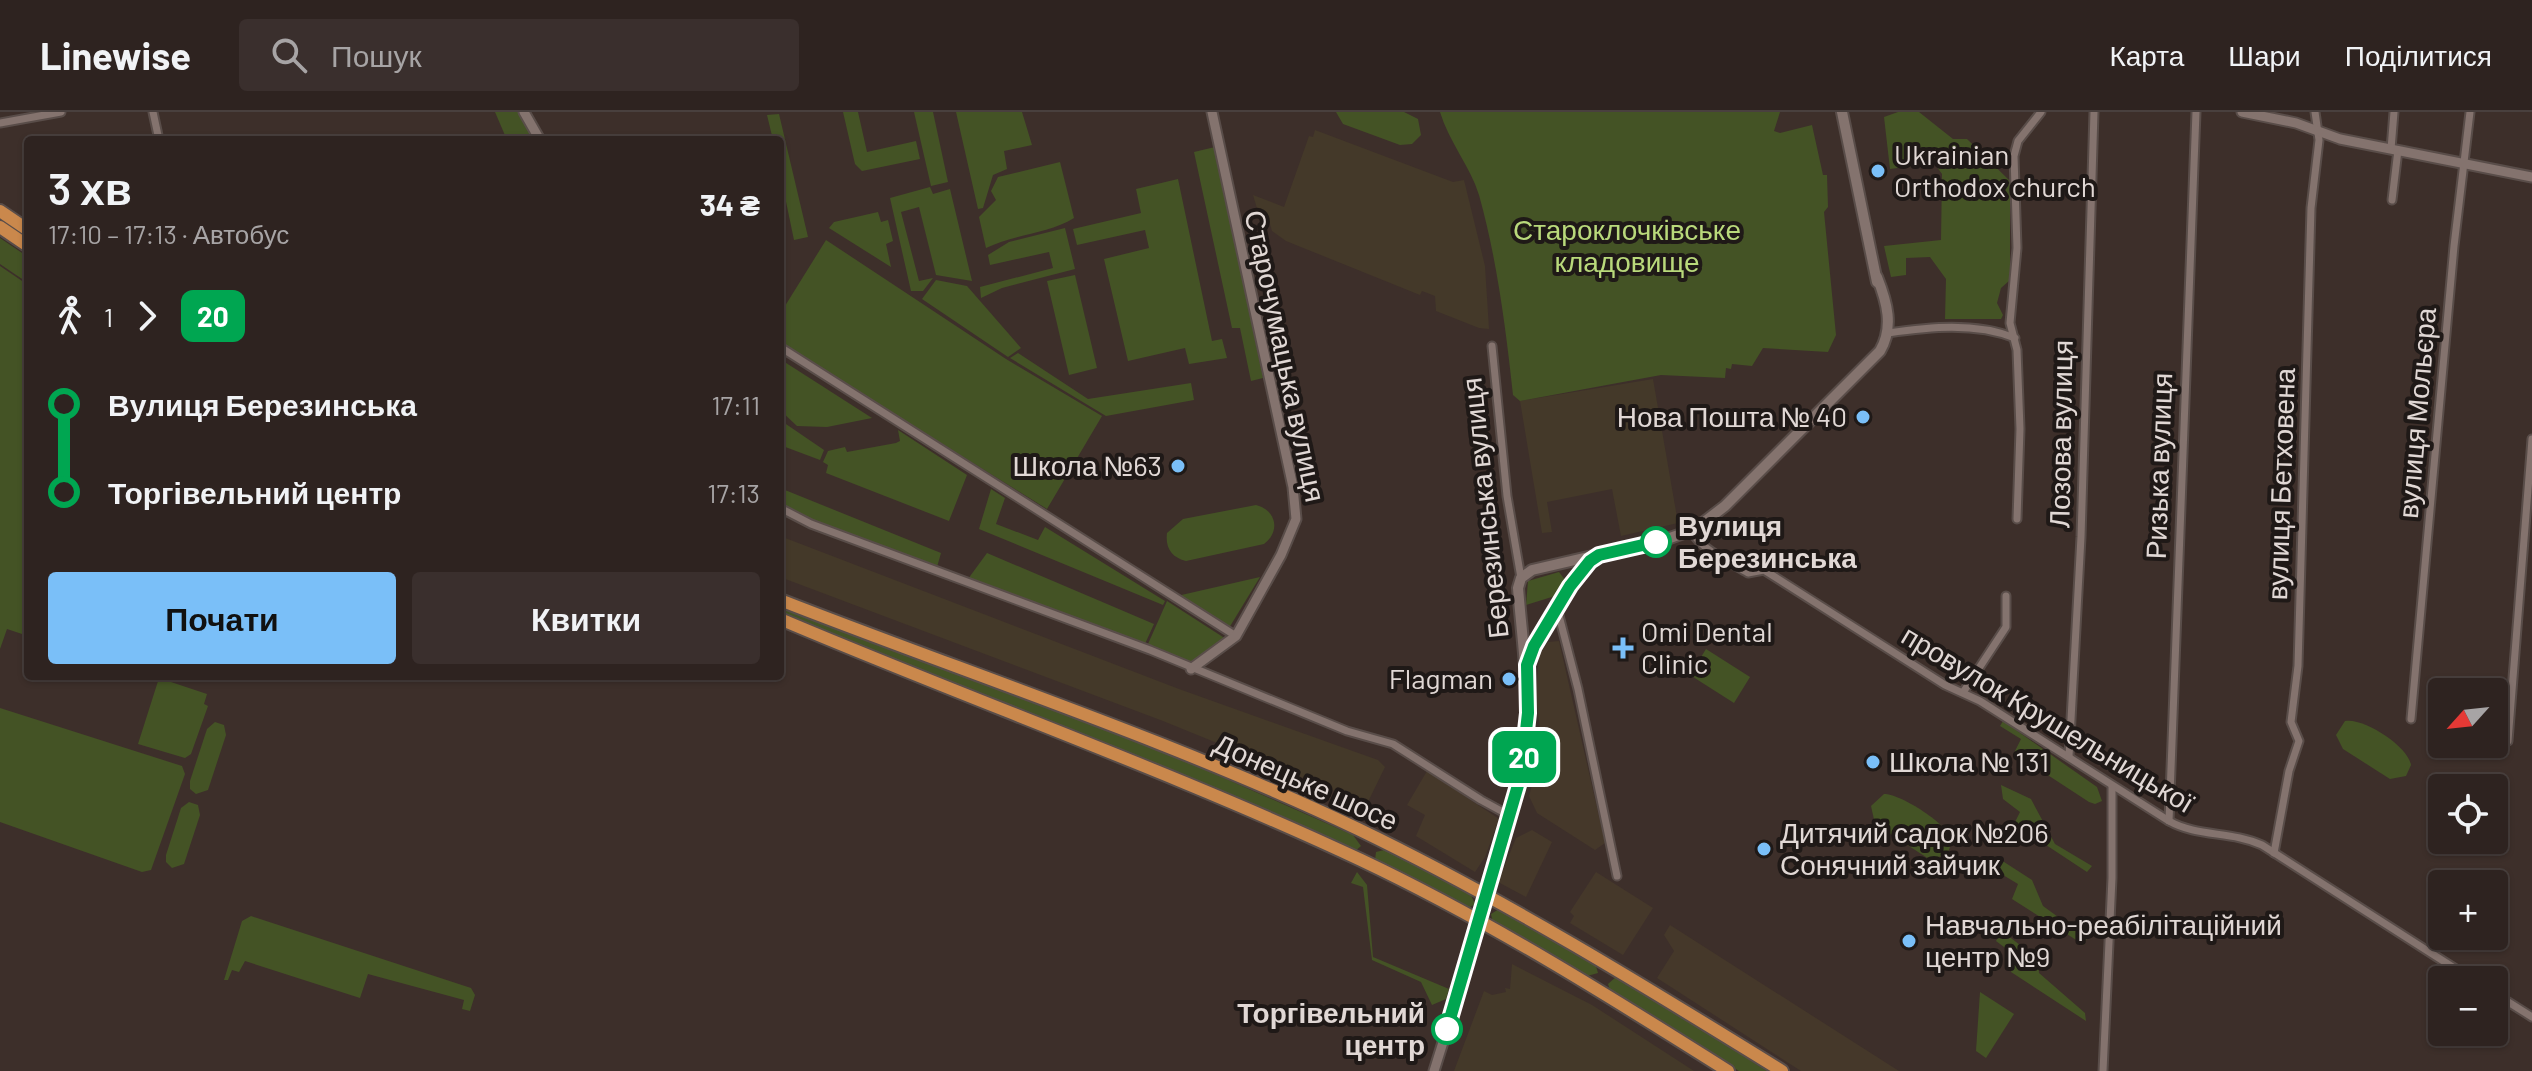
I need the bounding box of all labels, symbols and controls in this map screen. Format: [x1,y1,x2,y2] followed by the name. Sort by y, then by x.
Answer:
[239,19,799,91] search box
[40,32,191,78] text: Linewise
[267,33,311,77] icon: search
[331,37,422,73] text: Пошук
[2109,38,2184,72] text: Карта
[2228,38,2301,72] text: Шари
[2345,38,2492,72] text: Поділитися
[1894,137,2096,203] place label: Ukrainian Orthodox church
[48,161,132,214] text: 3 хв
[1869,162,1887,180] marker: Ukrainian Orthodox church
[700,186,760,222] text: 34 ₴
[1238,207,1334,505] street label: Старочумацька вулиця
[1513,212,1741,278] park label: Староклочківське кладовище
[48,218,289,249] text: 17:10 – 17:13 · Автобус
[48,294,92,338] icon: walk
[125,294,169,338] icon: forward
[197,299,229,333] text: 20
[104,301,113,332] text: 1
[2390,306,2442,520] street label: вулиця Мольєра
[2041,340,2079,528] street label: Лозова вулиця
[2259,367,2301,601] street label: вулиця Бетховена
[2138,372,2178,560] street label: Ризька вулиця
[1453,376,1515,640] street label: Березинська вулиця
[108,386,417,422] text: Вулиця Березинська
[712,389,760,420] text: 17:11
[1617,399,1847,433] place label: Нова Пошта № 40
[1854,408,1872,426] marker: Нова Пошта № 40
[1012,448,1162,482] place label: Школа №63
[1169,457,1187,475] marker: Школа №63
[108,474,401,510] text: Торгівельний центр
[707,477,760,508] text: 17:13
[1678,508,1857,574] place label: Вулиця Березинська
[1641,527,1671,557] marker: Вулиця Березинська
[48,572,396,664] button: Почати
[412,572,760,664] button: Квитки
[1641,614,1773,680] place label: Omi Dental Clinic
[1896,617,2201,819] street label: провулок Крушельницької
[1612,637,1634,659] marker: Omi Dental Clinic
[1389,661,1493,695] place label: Flagman
[1500,670,1518,688] marker: Flagman
[2428,678,2508,758] north arrow
[2428,678,2508,1046] map controls
[1209,725,1404,837] street label: Донецьке шосе
[1488,731,1560,783] line badge: 20
[1508,740,1540,774] text: 20
[1889,744,2049,778] place label: Школа № 131
[1864,753,1882,771] marker: Школа № 131
[2428,774,2508,854] button: locate
[1780,815,2049,881] place label: Дитячий садок №206 Сонячний зайчик
[1755,840,1773,858] marker: Дитячий садок №206 Сонячний зайчик
[2428,870,2508,950] button: +
[1925,907,2282,973] place label: Навчально-реабілітаційний центр №9
[1900,932,1918,950] marker: Навчально-реабілітаційний центр №9
[2428,966,2508,1046] button: −
[1237,995,1425,1061] place label: Торгівельний центр
[1432,1014,1462,1044] marker: Торгівельний центр

